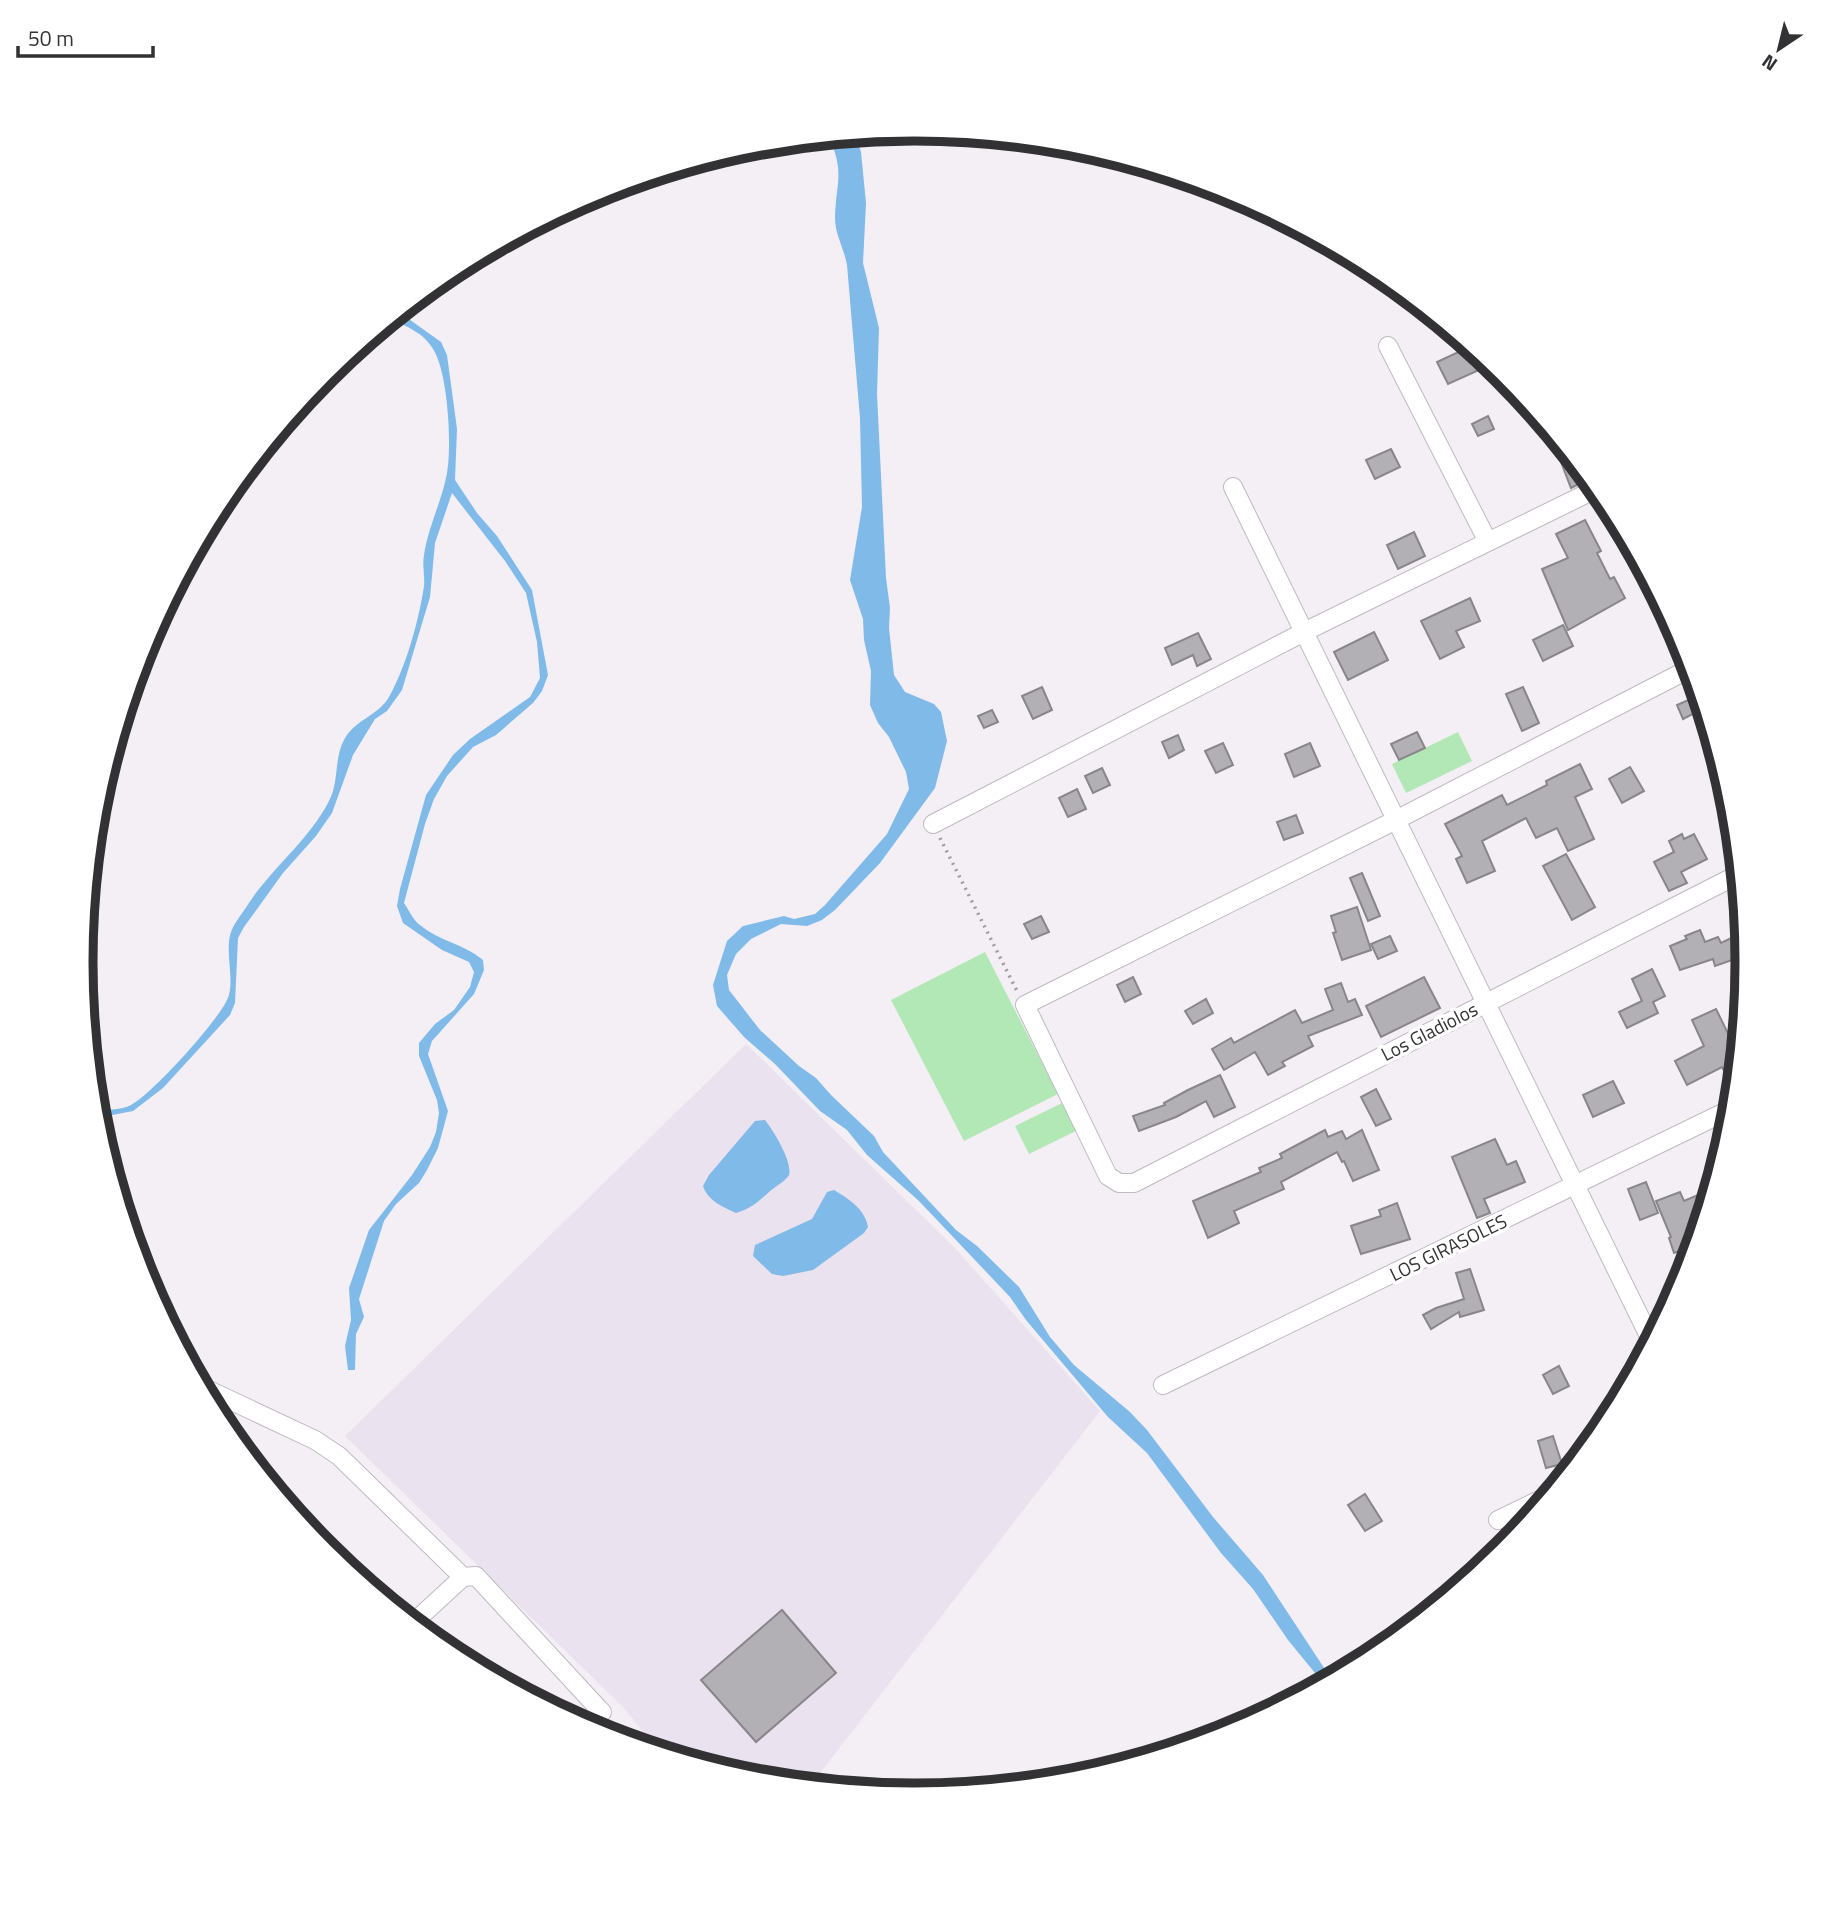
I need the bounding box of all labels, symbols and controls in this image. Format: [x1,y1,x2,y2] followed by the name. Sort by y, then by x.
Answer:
[18,14,152,58] scale bar
[1744,14,1814,84] north arrow
[28,22,74,54] text: 50 m
[1755,48,1783,79] text: N
[1376,994,1483,1068] street label: Los Gladiolos
[1384,1206,1512,1288] street label: LOS GIRASOLES

